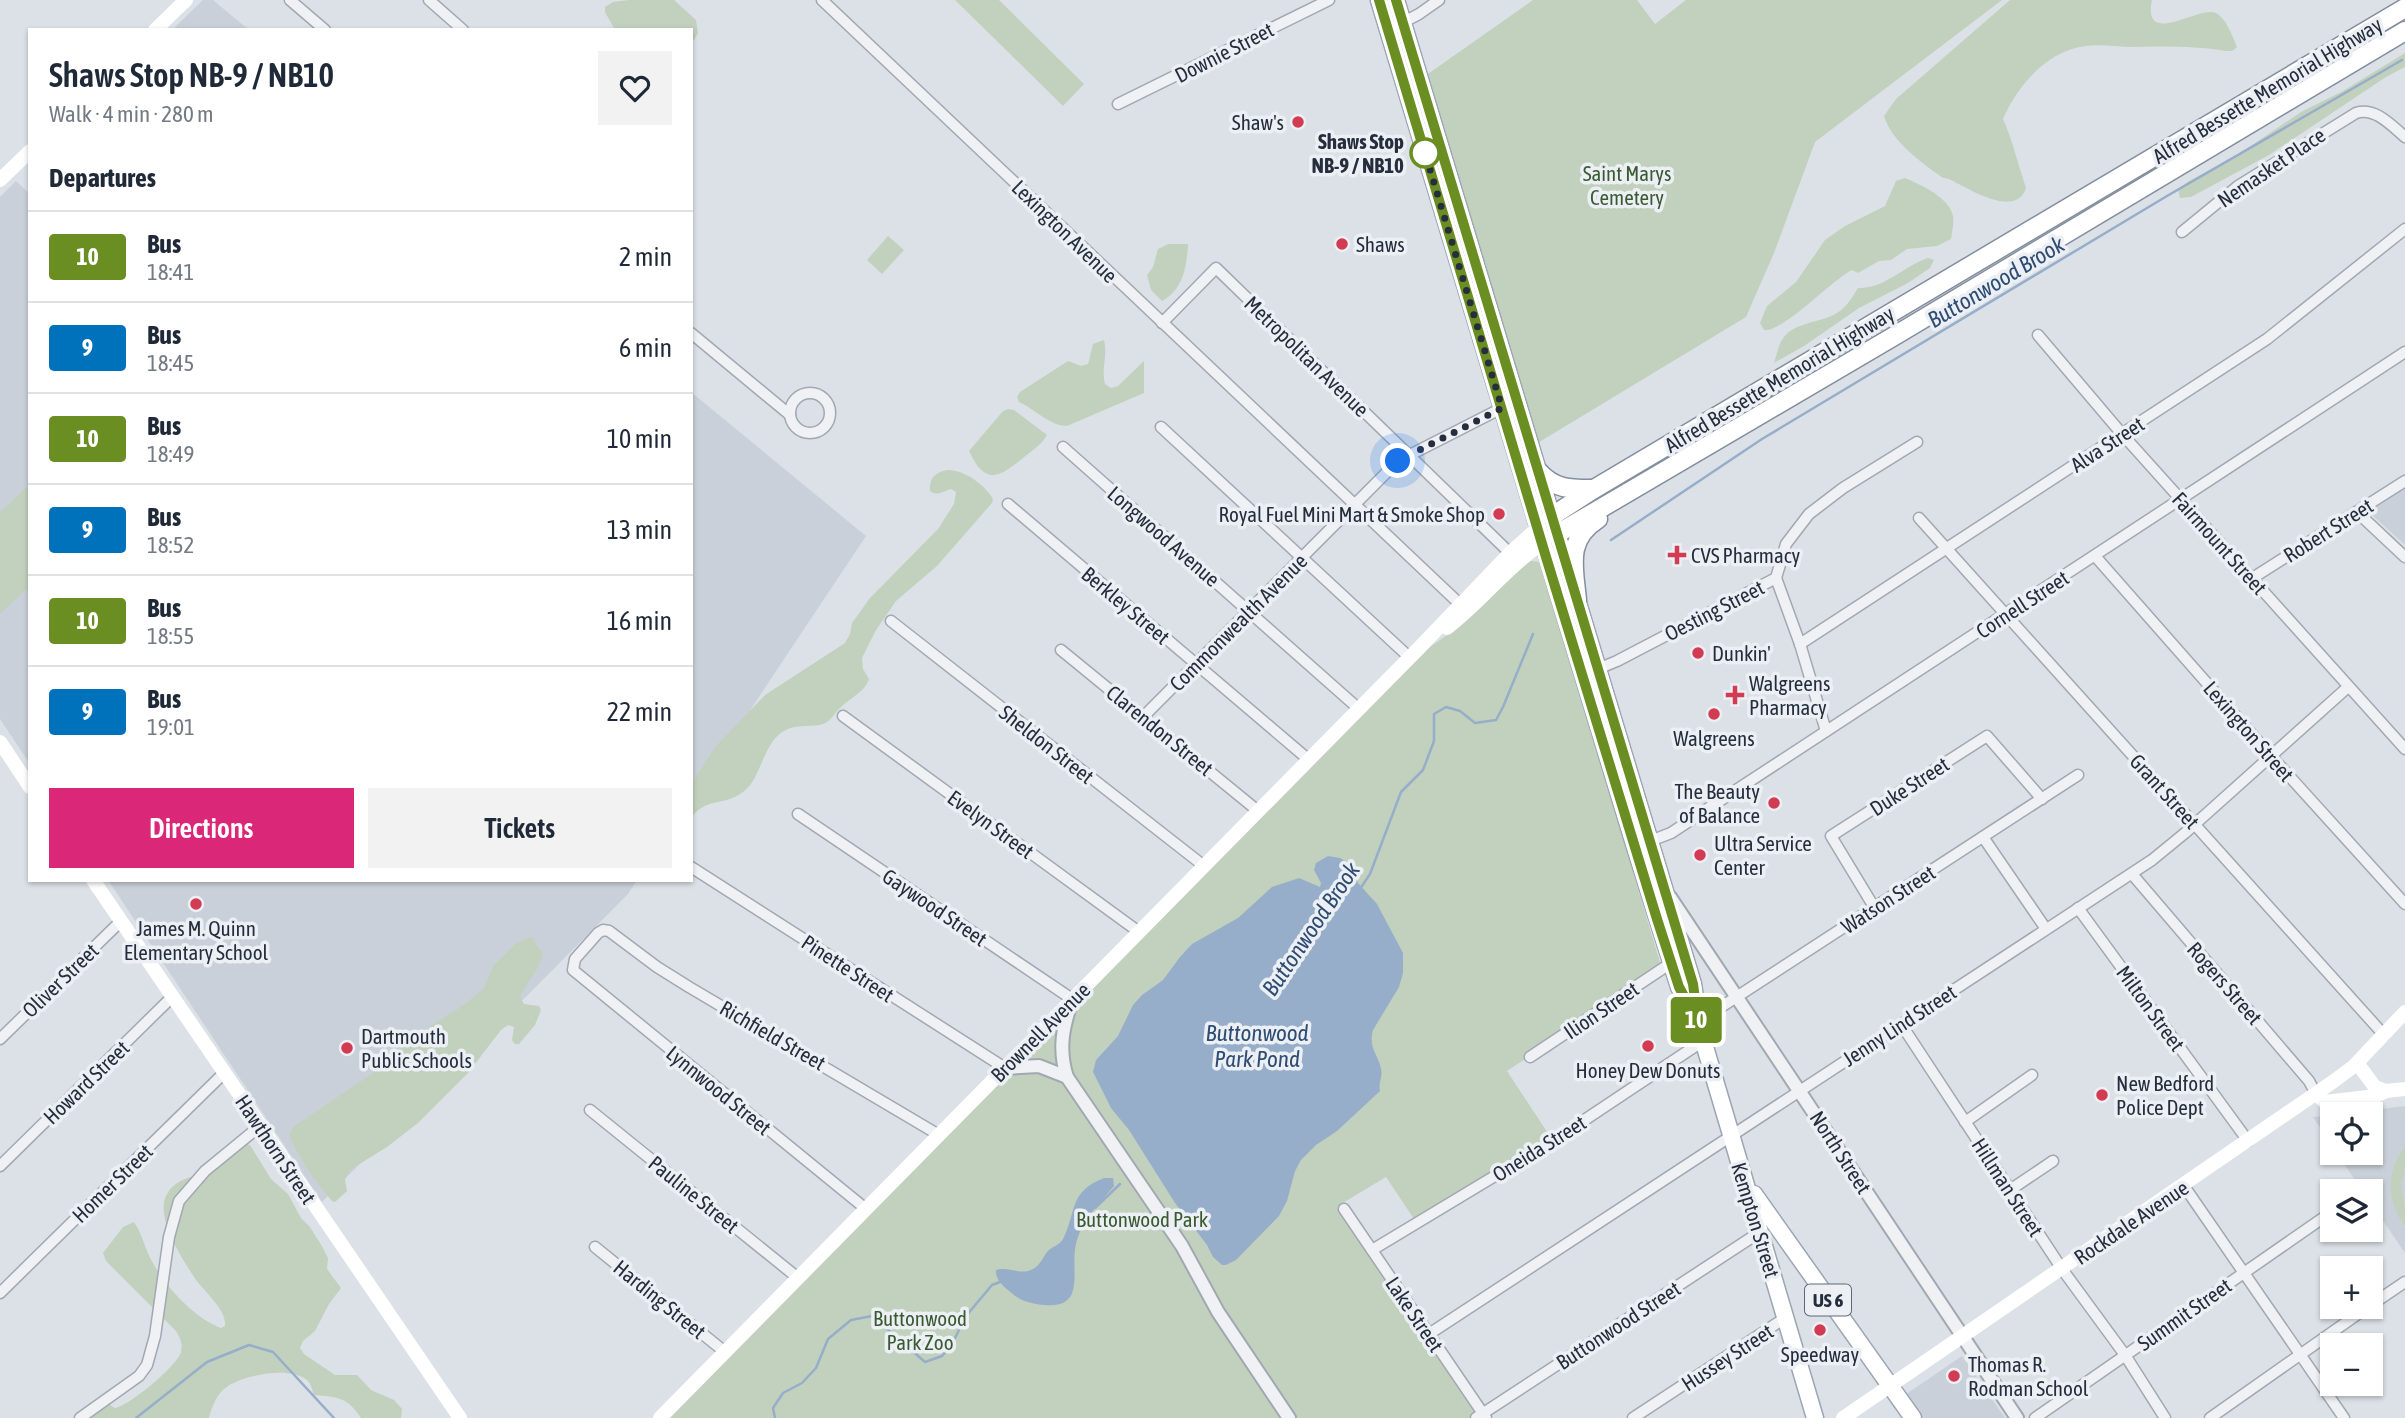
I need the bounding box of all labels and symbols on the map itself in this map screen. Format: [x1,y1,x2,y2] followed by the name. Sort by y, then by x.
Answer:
[2148,12,2386,168] street label: Alfred Bessette Memorial Highway
[1171,17,1277,87] street label: Downie Street
[1232,110,1284,134] place label: Shaw's
[1290,114,1306,130] marker: Shaw's
[2213,122,2329,212] street label: Nemasket Place
[1312,129,1404,177] place label: Shaws Stop NB-9 / NB10
[1410,138,1440,168] marker: Shaws Stop NB-9 / NB10
[1583,161,1671,209] park label: Saint Marys Cemetery
[1007,175,1123,287] street label: Lexington Avenue
[1923,231,2070,333] water label: Buttonwood Brook
[1356,232,1405,256] place label: Shaws
[1334,236,1350,252] marker: Shaws
[1240,291,1374,421] street label: Metropolitan Avenue
[1660,301,1898,457] street label: Alfred Bessette Memorial Highway
[2066,411,2148,477] street label: Alva Street
[1380,443,1415,478] your location
[1103,481,1225,591] street label: Longwood Avenue
[2168,487,2272,599] street label: Fairmount Street
[2279,493,2377,567] street label: Robert Street
[1219,502,1485,526] place label: Royal Fuel Mini Mart & Smoke Shop
[1491,506,1507,522] marker: Royal Fuel Mini Mart & Smoke Shop
[1691,543,1801,567] place label: CVS Pharmacy
[1669,547,1685,563] marker: CVS Pharmacy
[1164,548,1312,696] street label: Commonwealth Avenue
[1077,561,1175,649] street label: Berkley Street
[1971,565,2073,643] street label: Cornell Street
[1660,575,1768,645] street label: Oesting Street
[1712,641,1771,665] place label: Dunkin'
[1690,645,1706,661] marker: Dunkin'
[1749,671,1830,719] place label: Walgreens Pharmacy
[2199,676,2299,786] street label: Lexington Street
[1102,680,1218,780] street label: Clarendon Street
[1727,687,1743,703] marker: Walgreens Pharmacy
[995,700,1099,788] street label: Sheldon Street
[1706,706,1722,722] marker: Walgreens
[1673,726,1755,750] place label: Walgreens
[2125,749,2205,833] street label: Grant Street
[1865,752,1953,820] street label: Duke Street
[1675,779,1760,827] place label: The Beauty of Balance
[943,785,1039,863] street label: Evelyn Street
[1766,795,1782,811] marker: The Beauty of Balance
[1714,831,1812,879] place label: Ultra Service Center
[1692,847,1708,863] marker: Ultra Service Center
[1257,857,1366,1000] water label: Buttonwood Brook
[1837,860,1939,938] street label: Watson Street
[878,863,992,951] street label: Gaywood Street
[188,896,204,912] marker: James M. Quinn Elementary School
[124,916,269,964] place label: James M. Quinn Elementary School
[798,929,898,1007] street label: Pinette Street
[2183,937,2267,1029] street label: Rogers Street
[17,938,103,1022] street label: Oliver Street
[2112,961,2190,1055] street label: Milton Street
[1559,976,1643,1044] street label: Ilion Street
[985,977,1095,1087] street label: Brownell Avenue
[1838,979,1960,1071] street label: Jenny Lind Street
[716,995,830,1075] street label: Richfield Street
[1664,997,1728,1043] line badge: 10
[1205,1020,1309,1072] water label: Buttonwood Park Pond
[361,1024,472,1072] place label: Dartmouth Public Schools
[38,1035,134,1129] street label: Howard Street
[1640,1038,1656,1054] marker: Honey Dew Donuts
[339,1040,355,1056] marker: Dartmouth Public Schools
[662,1041,776,1139] street label: Lynnwood Street
[1575,1058,1721,1082] place label: Honey Dew Donuts
[2116,1071,2214,1119] place label: New Bedford Police Dept
[2094,1087,2110,1103] marker: New Bedford Police Dept
[231,1090,321,1208] street label: Hawthorn Street
[1805,1106,1877,1198] street label: North Street
[1488,1110,1590,1186] street label: Oneida Street
[1967,1133,2049,1241] street label: Hillman Street
[67,1139,157,1227] street label: Homer Street
[644,1150,744,1238] street label: Pauline Street
[1727,1159,1785,1281] street label: Kempton Street
[2069,1175,2193,1269] street label: Rockdale Avenue
[1076,1207,1208,1231] park label: Buttonwood Park
[609,1255,711,1343] street label: Harding Street
[1381,1272,1449,1356] street label: Lake Street
[2132,1273,2236,1355] street label: Summit Street
[1551,1276,1685,1374] street label: Buttonwood Street
[1805,1284,1851,1316] road number: US 6
[873,1306,967,1354] park label: Buttonwood Park Zoo
[1677,1319,1777,1395] street label: Hussey Street
[1812,1322,1828,1338] marker: Speedway
[1781,1342,1860,1366] place label: Speedway
[1968,1352,2089,1400] place label: Thomas R. Rodman School
[1946,1368,1962,1384] marker: Thomas R. Rodman School

